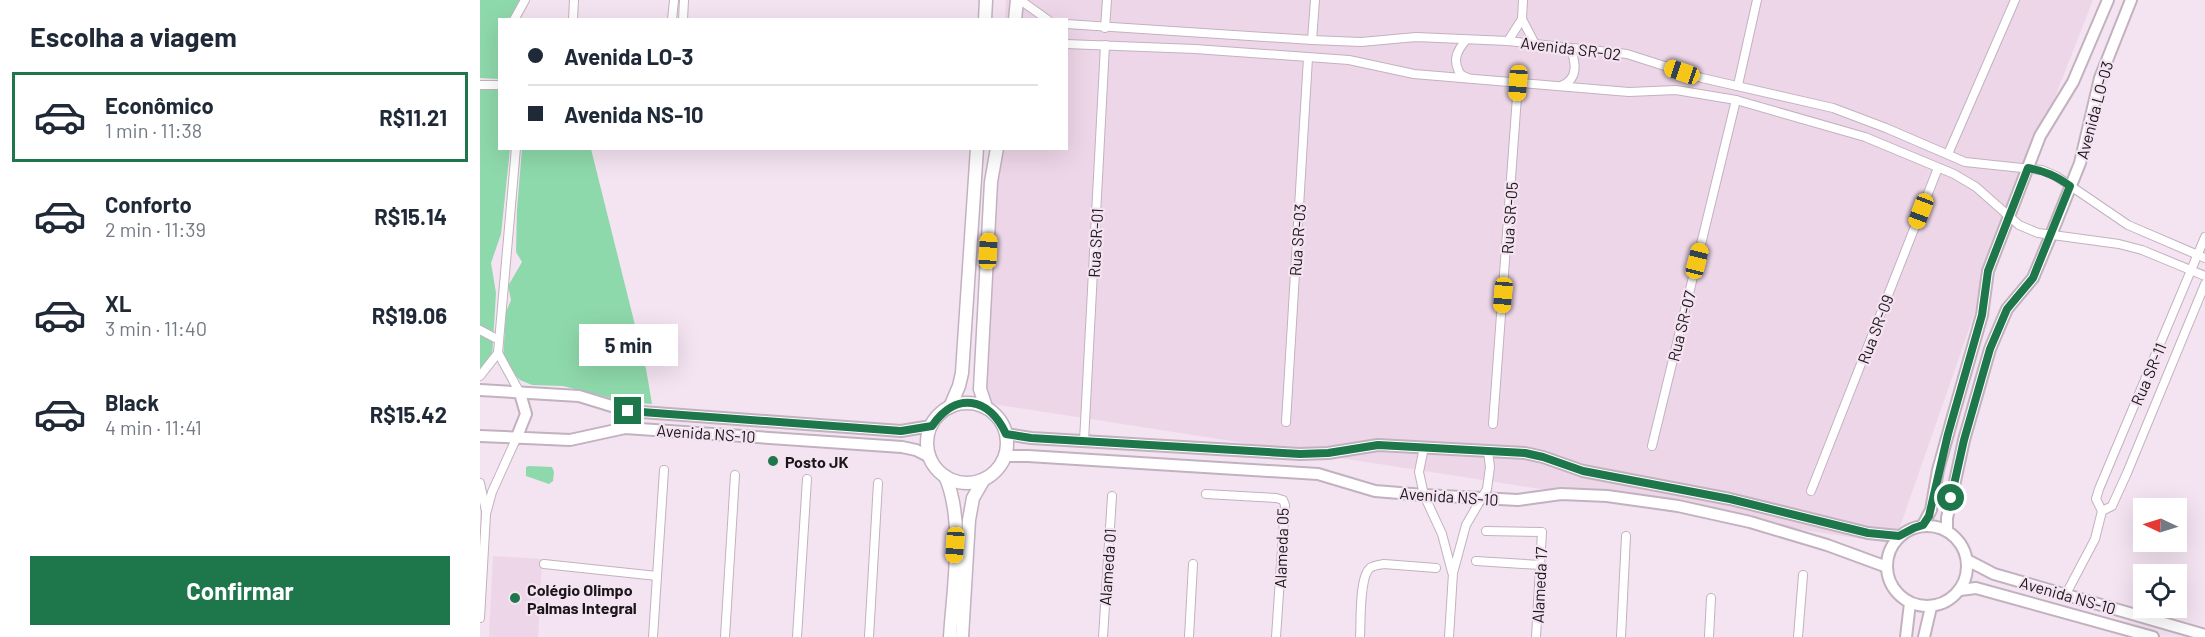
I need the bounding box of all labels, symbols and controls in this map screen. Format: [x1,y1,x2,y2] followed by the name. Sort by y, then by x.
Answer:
[30,20,237,52] text: Escolha a viagem
[1520,32,1622,64] street label: Avenida SR-02
[564,43,693,69] text: Avenida LO-3
[1662,58,1702,86] car
[2072,59,2116,161] street label: Avenida LO-03
[1508,64,1528,102] car
[33,90,87,144] icon: car
[105,92,214,118] text: Econômico
[564,101,703,127] text: Avenida NS-10
[379,104,447,130] text: R$11.21
[105,118,202,142] text: 1 min · 11:38
[1497,181,1521,255] street label: Rua SR-05
[33,189,87,243] icon: car
[105,191,192,217] text: Conforto
[1906,191,1936,231] car
[374,203,447,229] text: R$15.14
[1285,203,1309,277] street label: Rua SR-03
[1084,208,1106,278] street label: Rua SR-01
[105,217,206,241] text: 2 min · 11:39
[978,233,998,269] car
[1684,241,1710,281] car
[1492,276,1514,314] car
[33,288,87,342] icon: car
[1663,288,1699,363] street label: Rua SR-07
[105,290,131,316] text: XL
[1853,292,1897,366] street label: Rua SR-09
[372,302,447,328] text: R$19.06
[105,316,207,340] text: 3 min · 11:40
[578,324,678,366] callout: 5 min
[605,333,652,357] text: 5 min
[2126,340,2170,408] street label: Rua SR-11
[33,387,87,441] icon: car
[105,389,159,415] text: Black
[614,397,641,424] route end
[370,401,447,427] text: R$15.42
[105,415,202,439] text: 4 min · 11:41
[656,420,756,446] street label: Avenida NS-10
[785,452,848,471] place label: Posto JK
[766,454,780,468] marker: Posto JK
[1399,483,1499,509] street label: Avenida NS-10
[1937,484,1964,511] route start
[2133,498,2187,552] north arrow
[2133,498,2187,618] map controls
[1270,507,1292,589] street label: Alameda 05
[945,526,965,564] car
[1095,528,1119,606] street label: Alameda 01
[1528,546,1551,624] street label: Alameda 17
[30,556,450,625] button: Confirmar
[2133,564,2187,618] button: locate
[2018,572,2118,618] street label: Avenida NS-10
[527,580,637,617] place label: Colégio Olimpo Palmas Integral
[508,591,522,605] marker: Colégio Olimpo Palmas Integral

